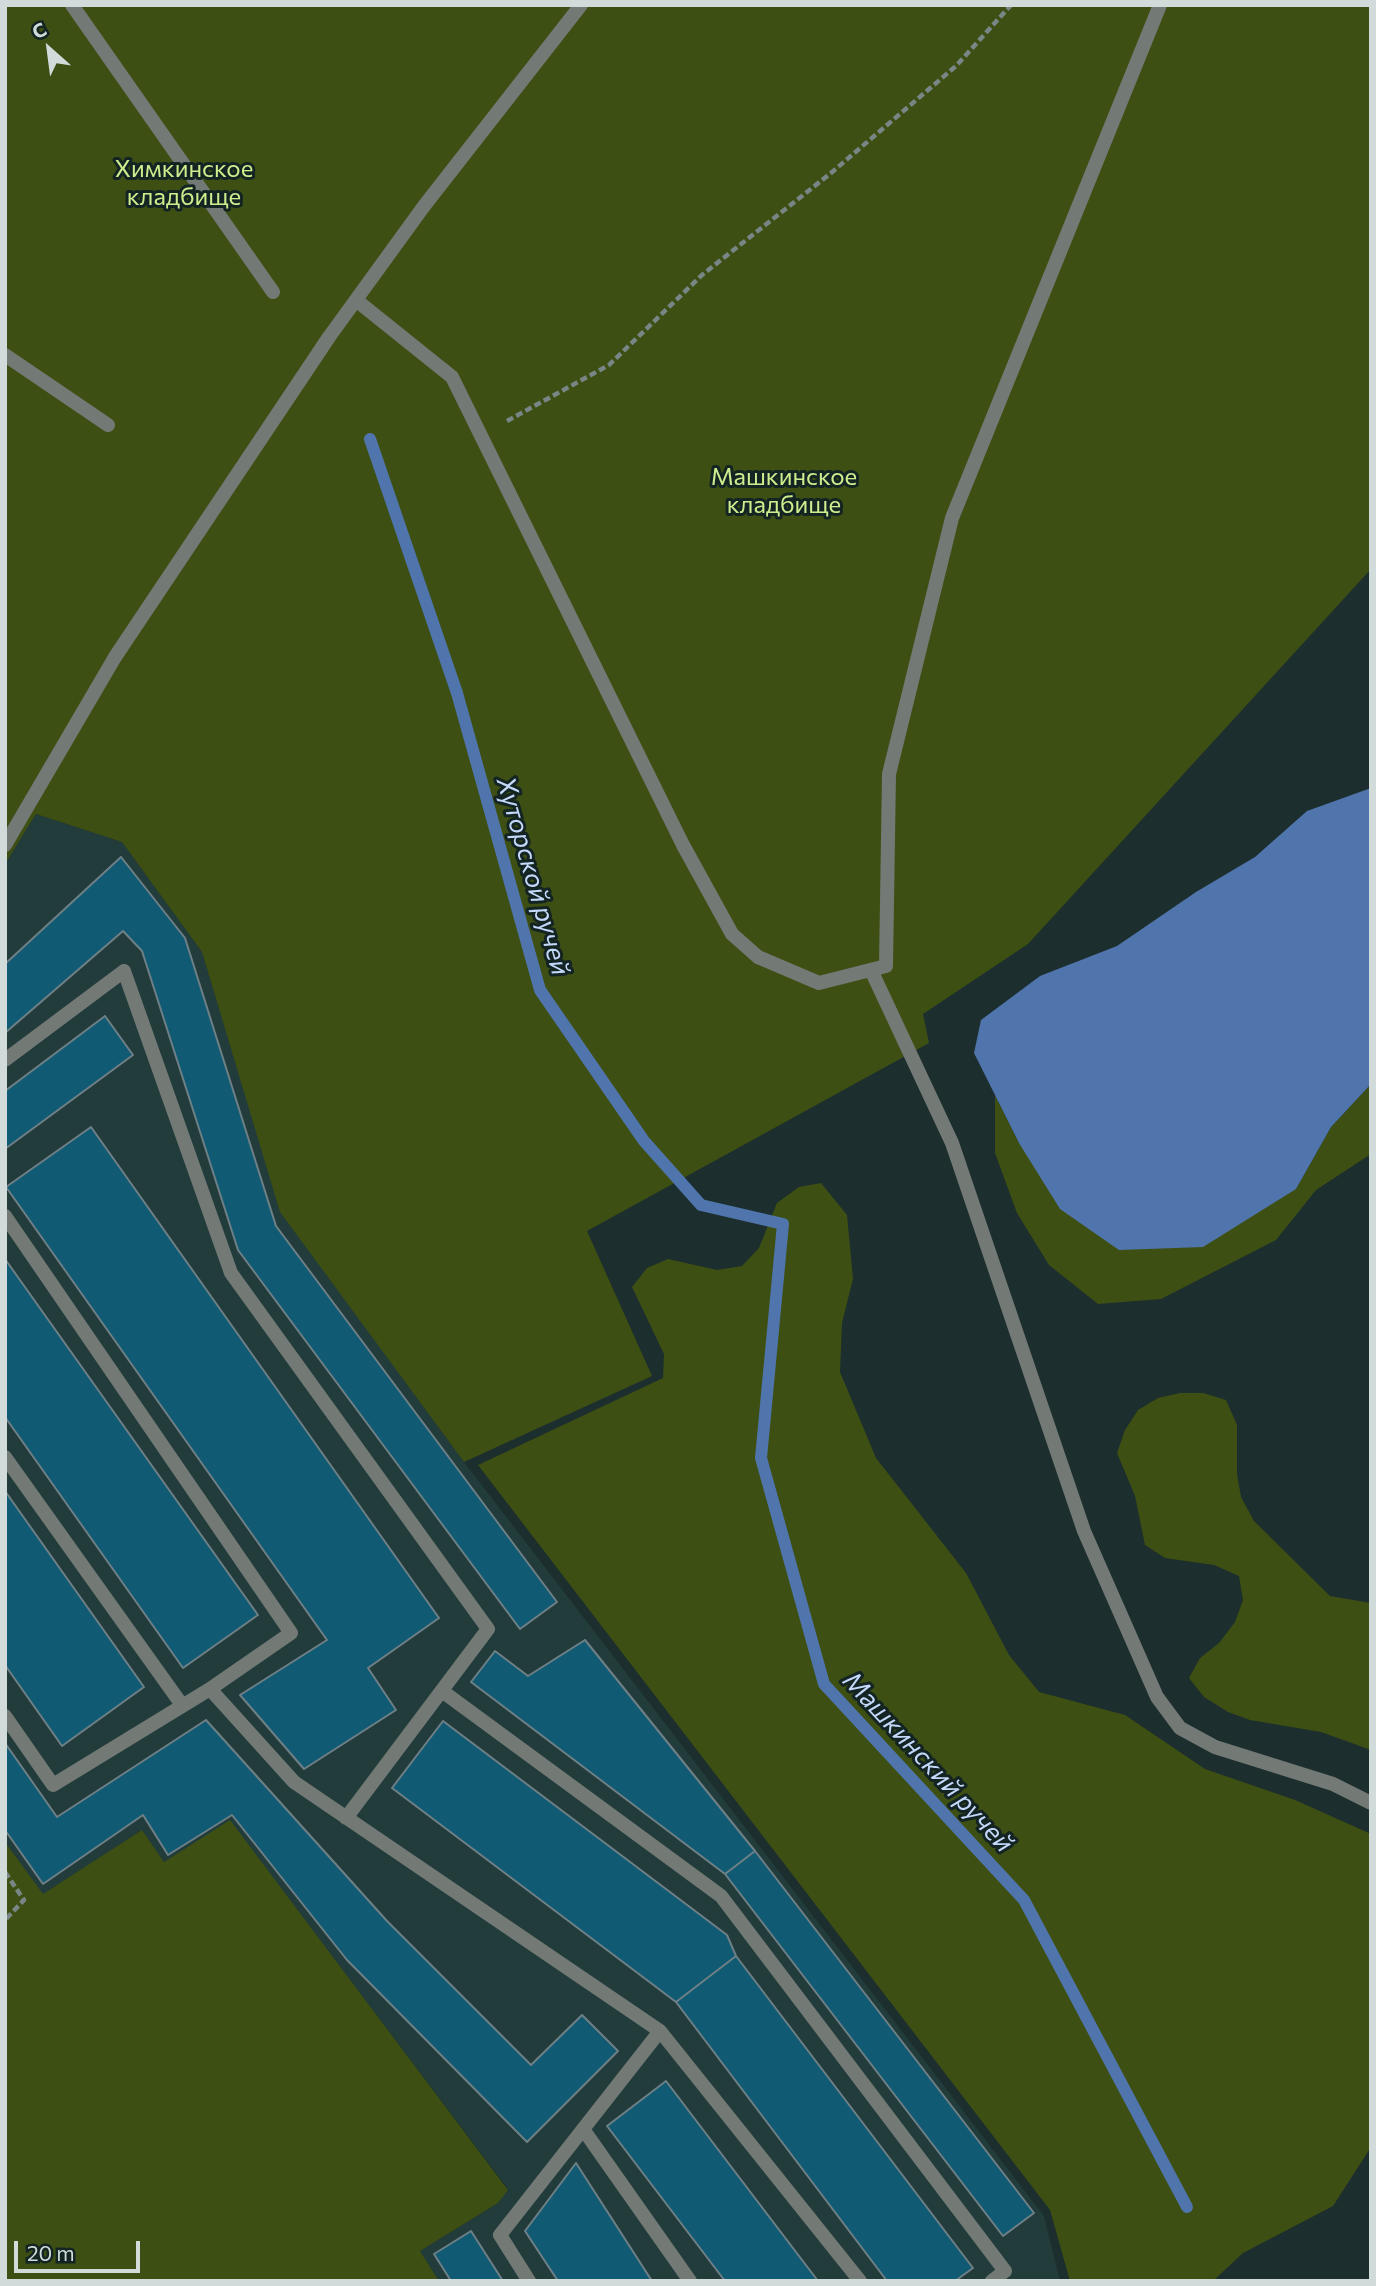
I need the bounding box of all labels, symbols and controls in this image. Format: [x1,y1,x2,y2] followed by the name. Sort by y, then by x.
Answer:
[14,14,84,84] north arrow
[28,17,50,43] text: С
[115,155,253,211] park label: Химкинское кладбище
[711,463,857,519] park label: Машкинское кладбище
[490,773,576,979] water label: Хуторской ручей
[836,1665,1020,1859] water label: Машкинский ручей
[18,2226,144,2270] scale bar
[27,2240,75,2265] text: 20 m

